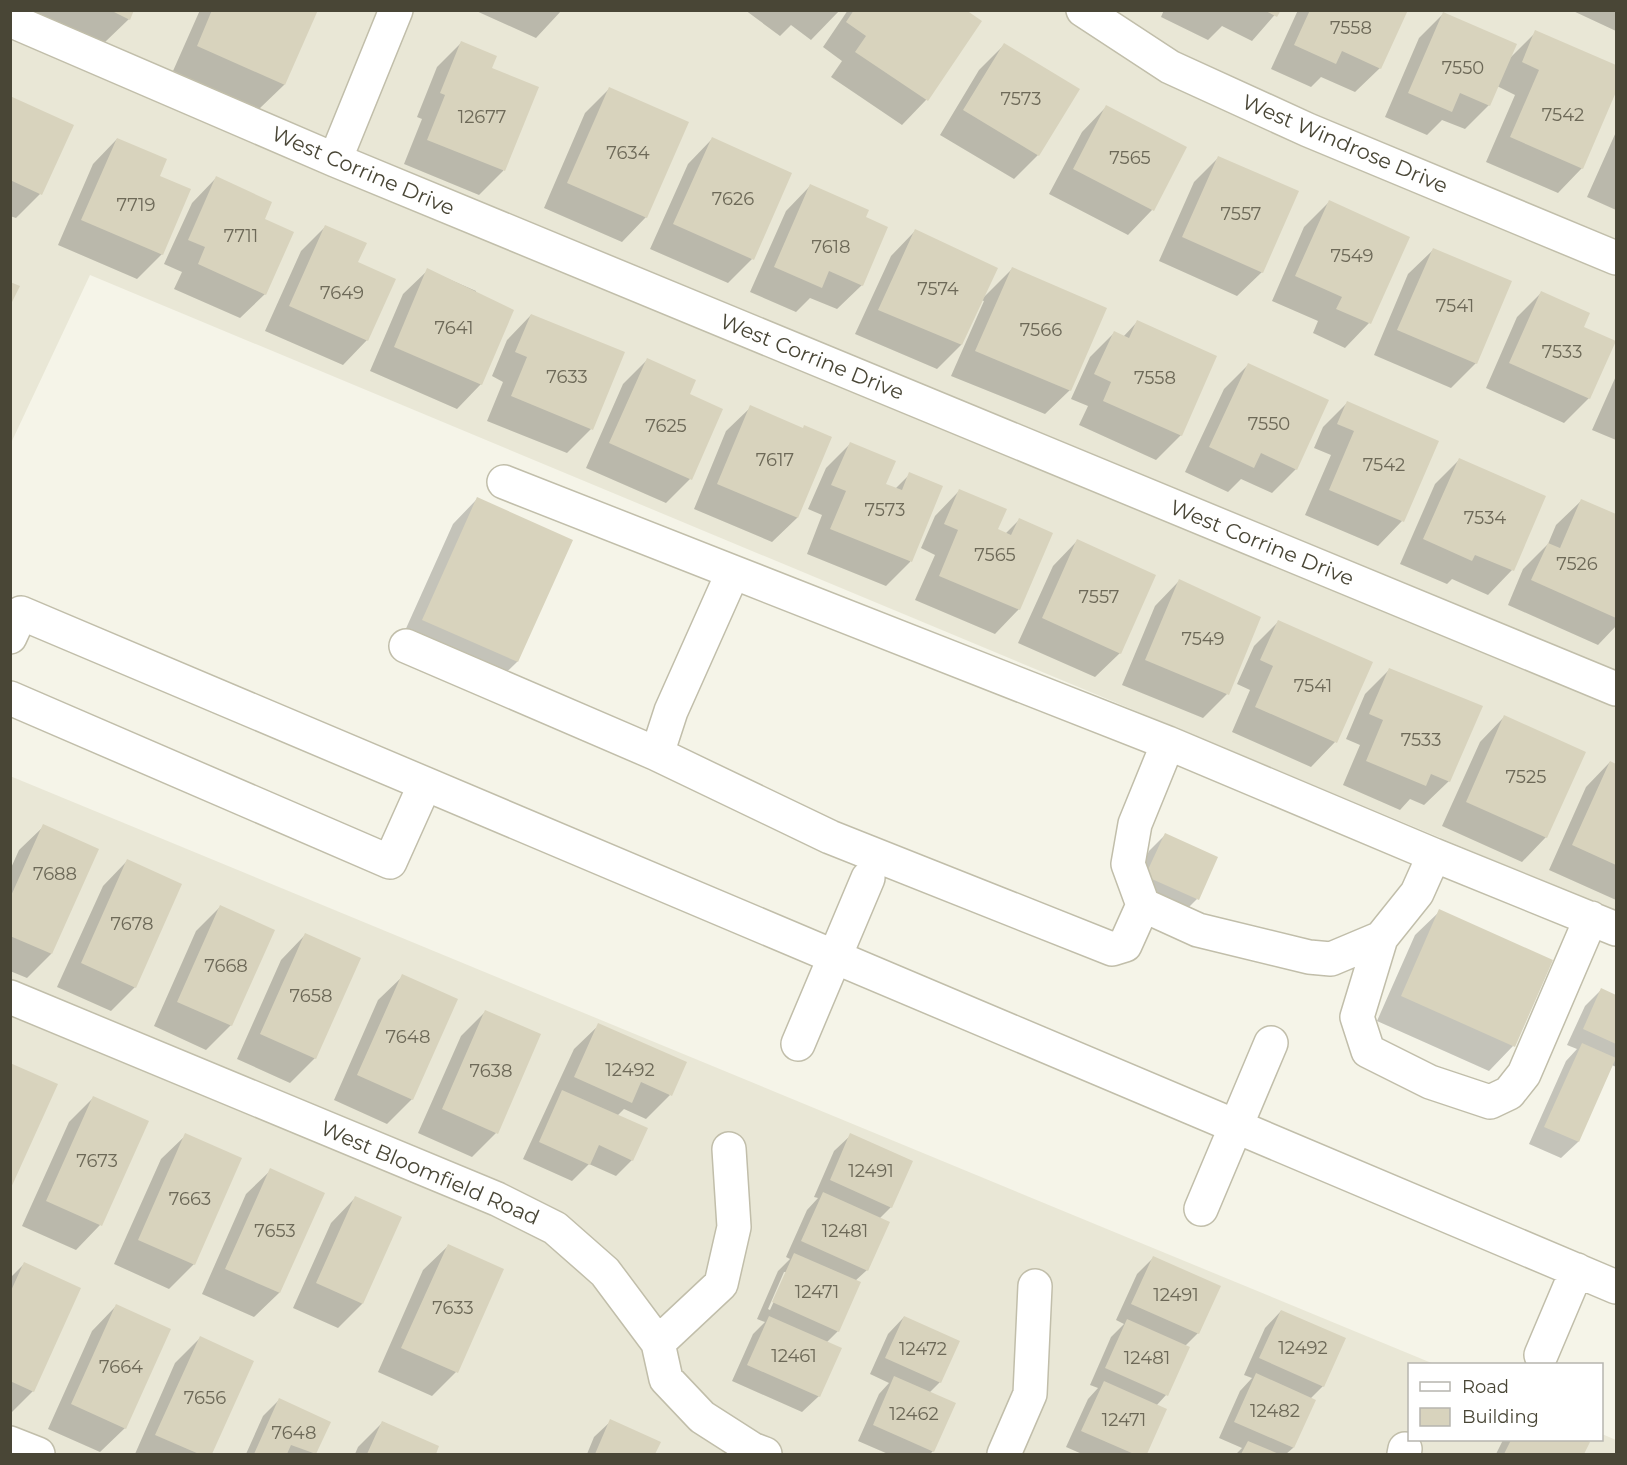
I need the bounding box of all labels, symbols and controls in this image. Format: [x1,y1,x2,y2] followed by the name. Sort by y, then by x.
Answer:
[1330,17,1372,39] house number: 7558
[1442,57,1484,79] house number: 7550
[1001,88,1041,110] house number: 7573
[1239,89,1452,198] street label: West Windrose Drive
[1542,104,1584,126] house number: 7542
[458,106,506,128] house number: 12677
[268,121,458,220] street label: West Corrine Drive
[606,142,650,164] house number: 7634
[1109,147,1151,169] house number: 7565
[712,188,754,210] house number: 7626
[117,194,155,216] house number: 7719
[1221,203,1261,225] house number: 7557
[224,225,258,247] house number: 7711
[811,236,851,258] house number: 7618
[1330,245,1374,267] house number: 7549
[917,278,959,300] house number: 7574
[320,282,364,304] house number: 7649
[1436,295,1474,317] house number: 7541
[717,308,908,405] street label: West Corrine Drive
[434,317,474,339] house number: 7641
[1020,319,1062,341] house number: 7566
[1542,341,1582,363] house number: 7533
[546,366,588,388] house number: 7633
[1134,367,1176,389] house number: 7558
[1248,413,1290,435] house number: 7550
[645,415,687,437] house number: 7625
[756,449,794,471] house number: 7617
[1363,454,1405,476] house number: 7542
[1167,494,1358,591] street label: West Corrine Drive
[865,499,905,521] house number: 7573
[1464,507,1506,529] house number: 7534
[974,544,1016,566] house number: 7565
[1556,553,1598,575] house number: 7526
[1079,586,1119,608] house number: 7557
[1181,628,1225,650] house number: 7549
[1294,675,1332,697] house number: 7541
[1401,729,1441,751] house number: 7533
[1506,766,1546,788] house number: 7525
[33,863,77,885] house number: 7688
[111,913,153,935] house number: 7678
[204,955,248,977] house number: 7668
[290,985,332,1007] house number: 7658
[386,1026,430,1048] house number: 7648
[605,1059,655,1081] house number: 12492
[470,1060,512,1082] house number: 7638
[317,1115,543,1230] street label: West Bloomfield Road
[76,1150,118,1172] house number: 7673
[848,1160,894,1182] house number: 12491
[169,1188,211,1210] house number: 7663
[254,1220,296,1242] house number: 7653
[822,1220,868,1242] house number: 12481
[795,1281,839,1303] house number: 12471
[1153,1284,1199,1306] house number: 12491
[432,1297,474,1319] house number: 7633
[1278,1337,1328,1359] house number: 12492
[899,1338,947,1360] house number: 12472
[771,1345,817,1367] house number: 12461
[1124,1347,1170,1369] house number: 12481
[99,1356,143,1378] house number: 7664
[1408,1363,1603,1441] legend
[1462,1376,1509,1398] text: Road
[184,1387,226,1409] house number: 7656
[1250,1400,1300,1422] house number: 12482
[889,1403,939,1425] house number: 12462
[1462,1406,1539,1428] text: Building
[1102,1409,1146,1431] house number: 12471
[272,1422,316,1444] house number: 7648

